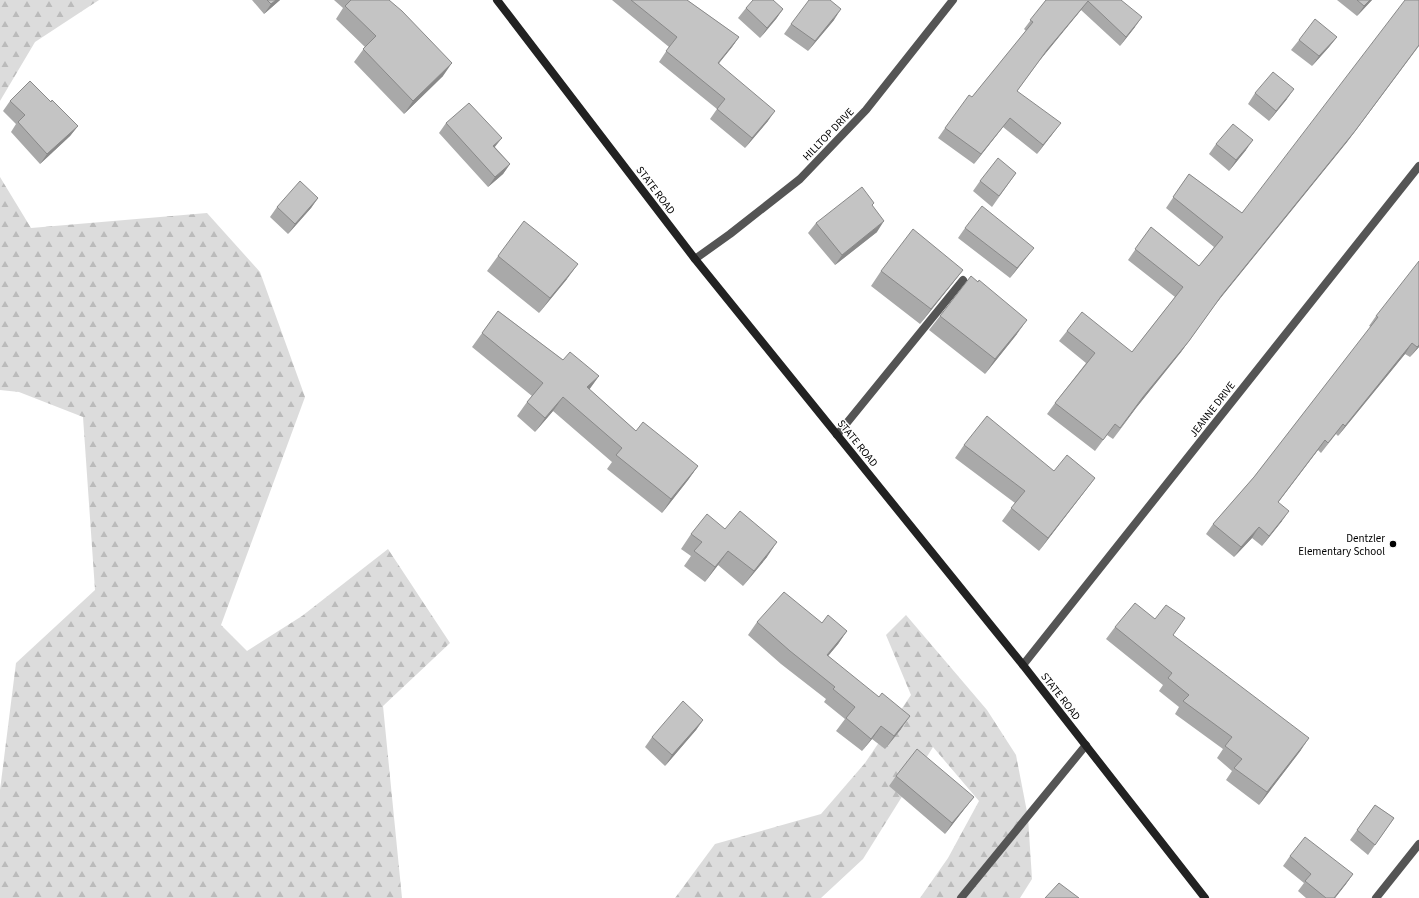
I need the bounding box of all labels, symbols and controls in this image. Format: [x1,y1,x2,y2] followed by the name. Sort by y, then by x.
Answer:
[799,104,858,164] street label: HILLTOP DRIVE
[633,163,679,218] street label: STATE ROAD
[1186,378,1239,440] street label: JEANNE DRIVE
[834,417,881,470] street label: STATE ROAD
[1298,531,1385,559] place label: Dentzler Elementary School
[1388,539,1398,549] marker: Dentzler Elementary School
[1037,669,1084,723] street label: STATE ROAD

